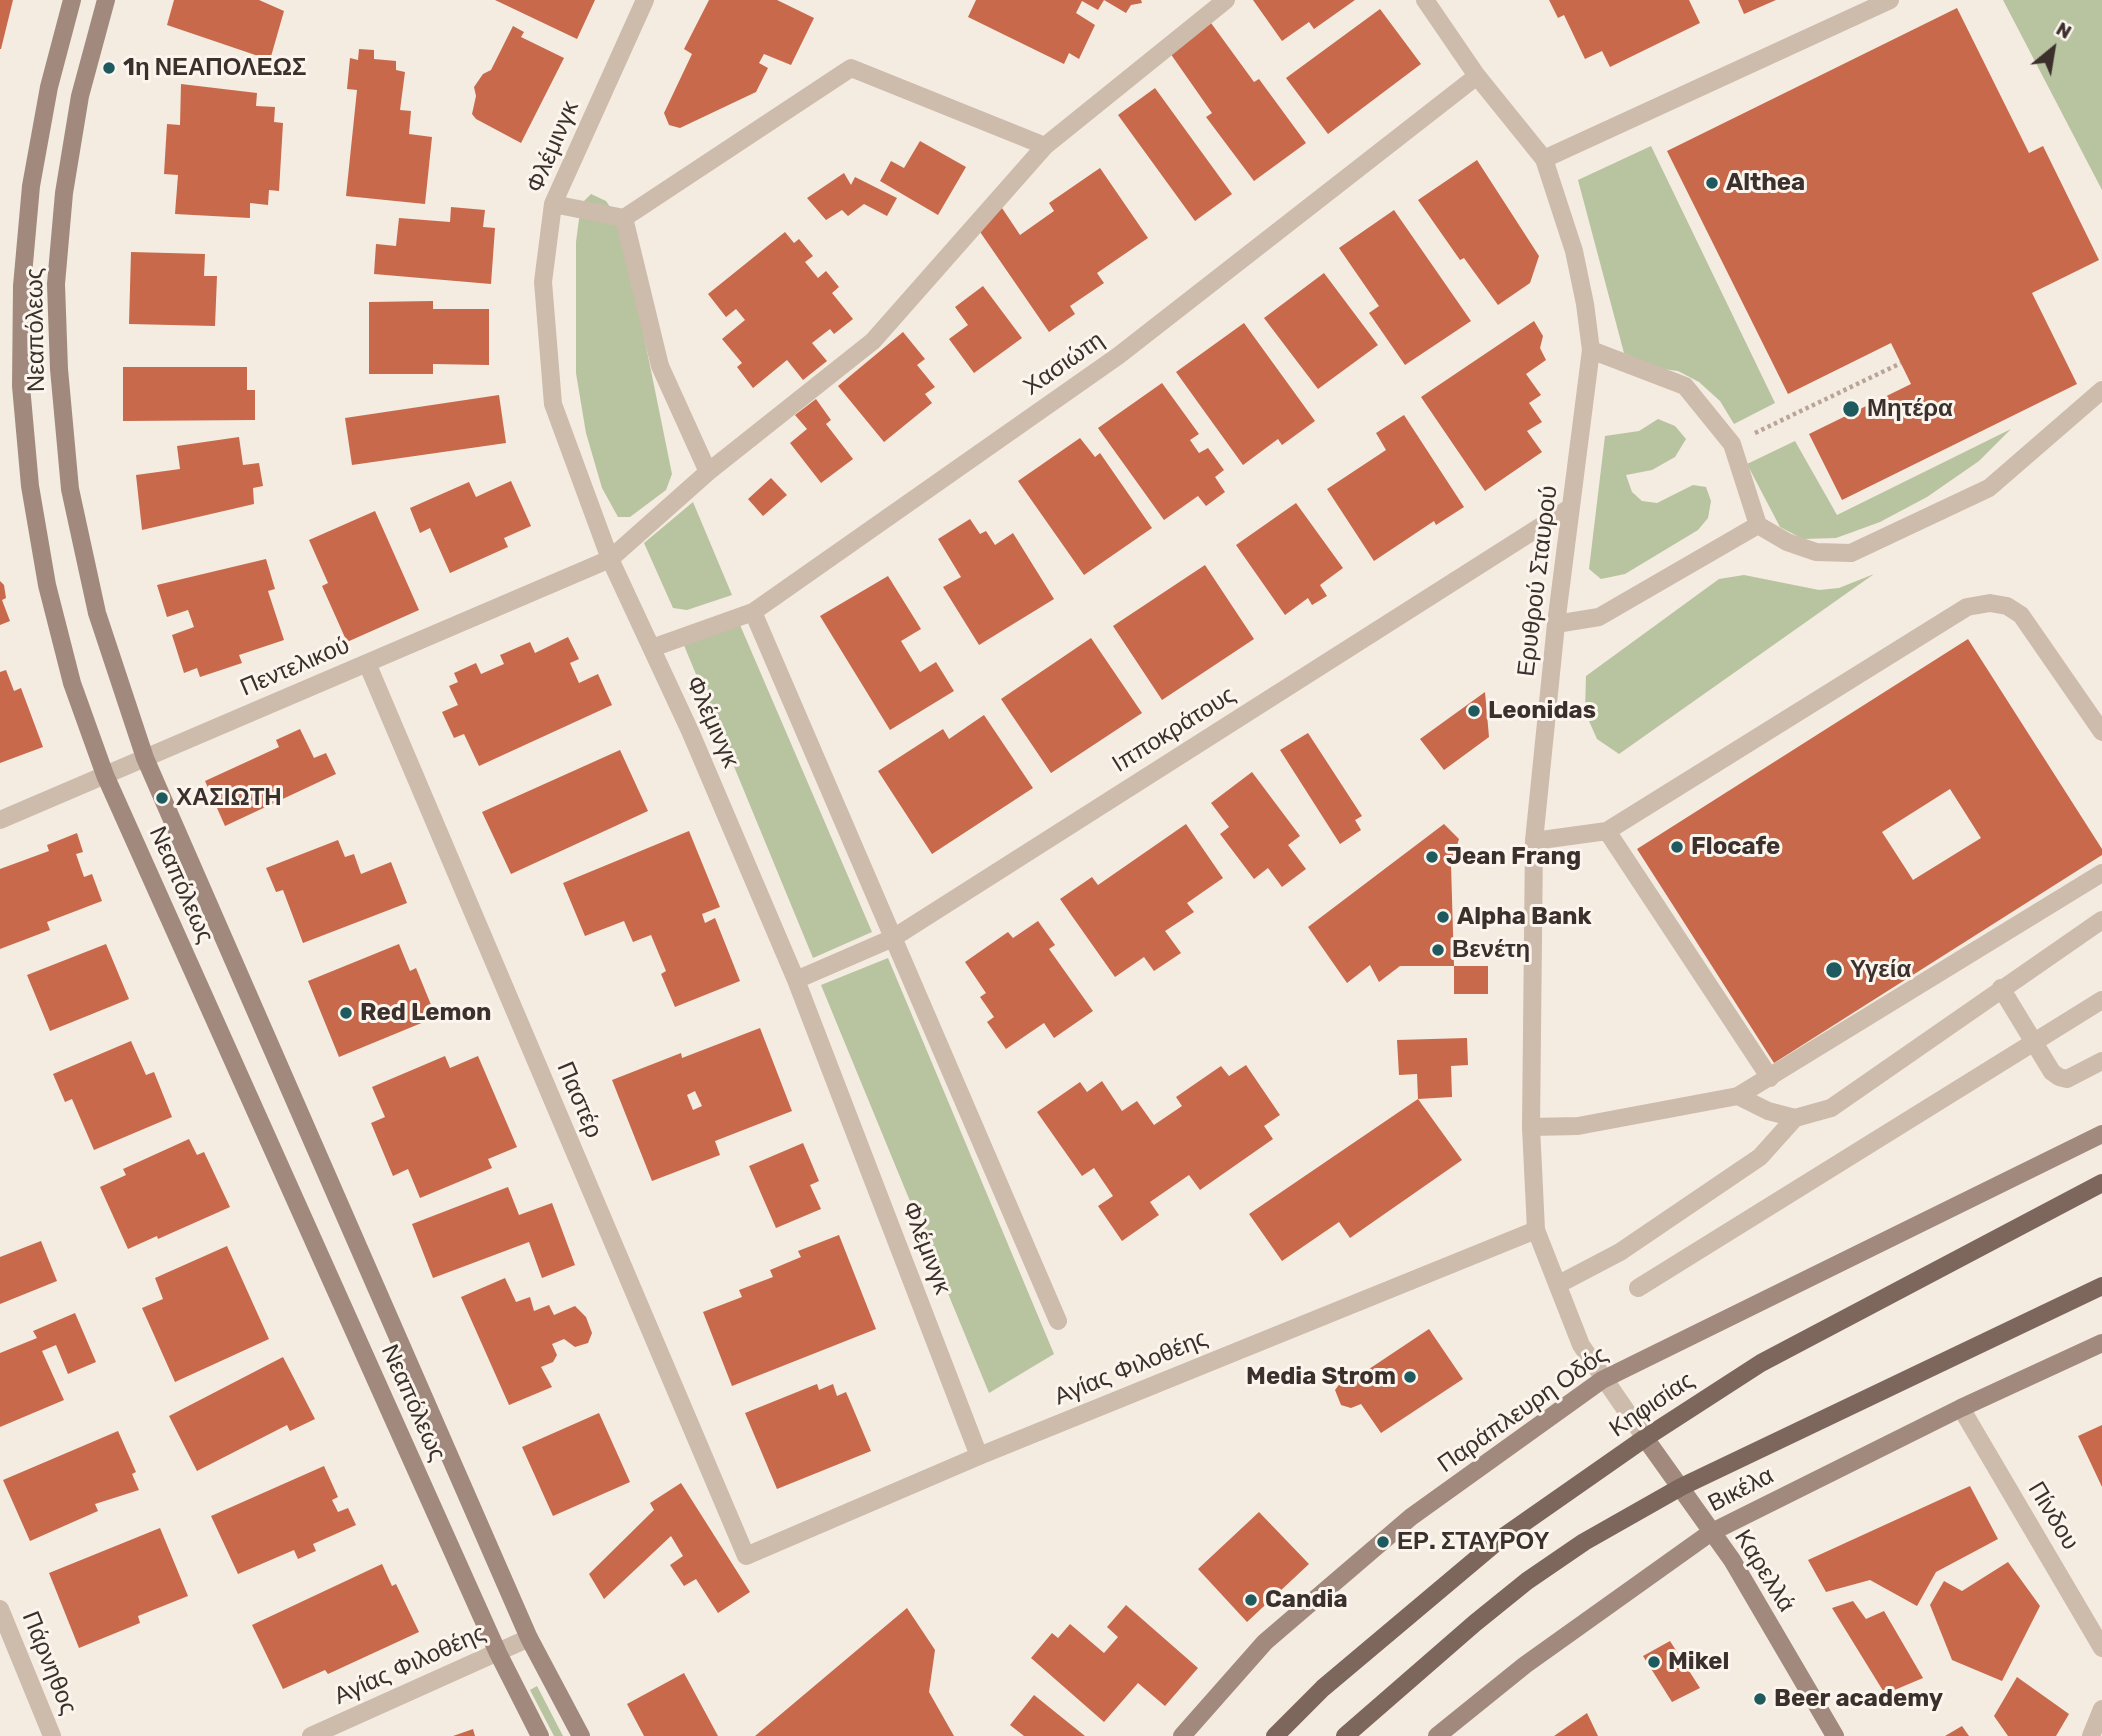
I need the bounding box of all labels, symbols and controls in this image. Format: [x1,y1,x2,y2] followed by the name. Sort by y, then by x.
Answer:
[2018,14,2088,84] north arrow
[2052,17,2075,44] text: N
[123,54,306,82] place label: 1η ΝΕΑΠΟΛΕΩΣ
[101,60,117,76] marker: 1η ΝΕΑΠΟΛΕΩΣ
[521,97,585,197] street label: Φλέμινγκ
[1726,169,1805,197] place label: Althea
[1704,175,1720,191] marker: Althea
[21,268,51,392] street label: Νεαπόλεως
[1018,326,1110,402] street label: Χασιώτη
[1867,395,1953,423] place label: Μητέρα
[1841,399,1861,419] marker: Μητέρα
[1512,484,1564,678] street label: Ερυθρού Σταυρού
[236,631,354,703] street label: Πεντελικού
[679,672,745,772] street label: Φλέμινγκ
[1107,681,1241,779] street label: Ιπποκράτους
[1488,697,1596,725] place label: Leonidas
[1466,703,1482,719] marker: Leonidas
[176,784,282,812] place label: ΧΑΣΙΩΤΗ
[154,790,170,806] marker: ΧΑΣΙΩΤΗ
[143,822,219,948] street label: Νεαπόλεως
[1691,833,1780,861] place label: Flocafe
[1669,839,1685,855] marker: Flocafe
[1446,843,1581,871] place label: Jean Frang
[1424,849,1440,865] marker: Jean Frang
[1457,903,1592,931] place label: Alpha Bank
[1435,909,1451,925] marker: Alpha Bank
[1452,936,1530,964] place label: Βενέτη
[1430,942,1446,958] marker: Βενέτη
[1850,956,1911,984] place label: Υγεία
[1824,960,1844,980] marker: Υγεία
[360,999,491,1027] place label: Red Lemon
[338,1005,354,1021] marker: Red Lemon
[550,1058,608,1142] street label: Παστέρ
[895,1198,957,1298] street label: Φλέμινγκ
[1050,1324,1212,1412] street label: Αγίας Φιλοθέης
[375,1340,451,1466] street label: Νεαπόλεως
[1432,1341,1614,1479] street label: Παράπλευρη Οδός
[1246,1363,1396,1391] place label: Media Strom
[1604,1366,1700,1444] street label: Κηφισίας
[1402,1369,1418,1385] marker: Media Strom
[1703,1461,1779,1519] street label: Βικέλα
[2021,1477,2085,1555] street label: Πίνδου
[1728,1525,1800,1617] street label: Καρελλά
[1397,1528,1549,1556] place label: ΕΡ. ΣΤΑΥΡΟΥ
[1375,1534,1391,1550] marker: ΕΡ. ΣΤΑΥΡΟΥ
[1265,1586,1348,1614] place label: Candia
[1243,1592,1259,1608] marker: Candia
[15,1607,83,1719] street label: Πάρνηθος
[330,1619,490,1711] street label: Αγίας Φιλοθέης
[1668,1648,1729,1676] place label: Mikel
[1646,1654,1662,1670] marker: Mikel
[1774,1685,1943,1713] place label: Beer academy
[1752,1691,1768,1707] marker: Beer academy

